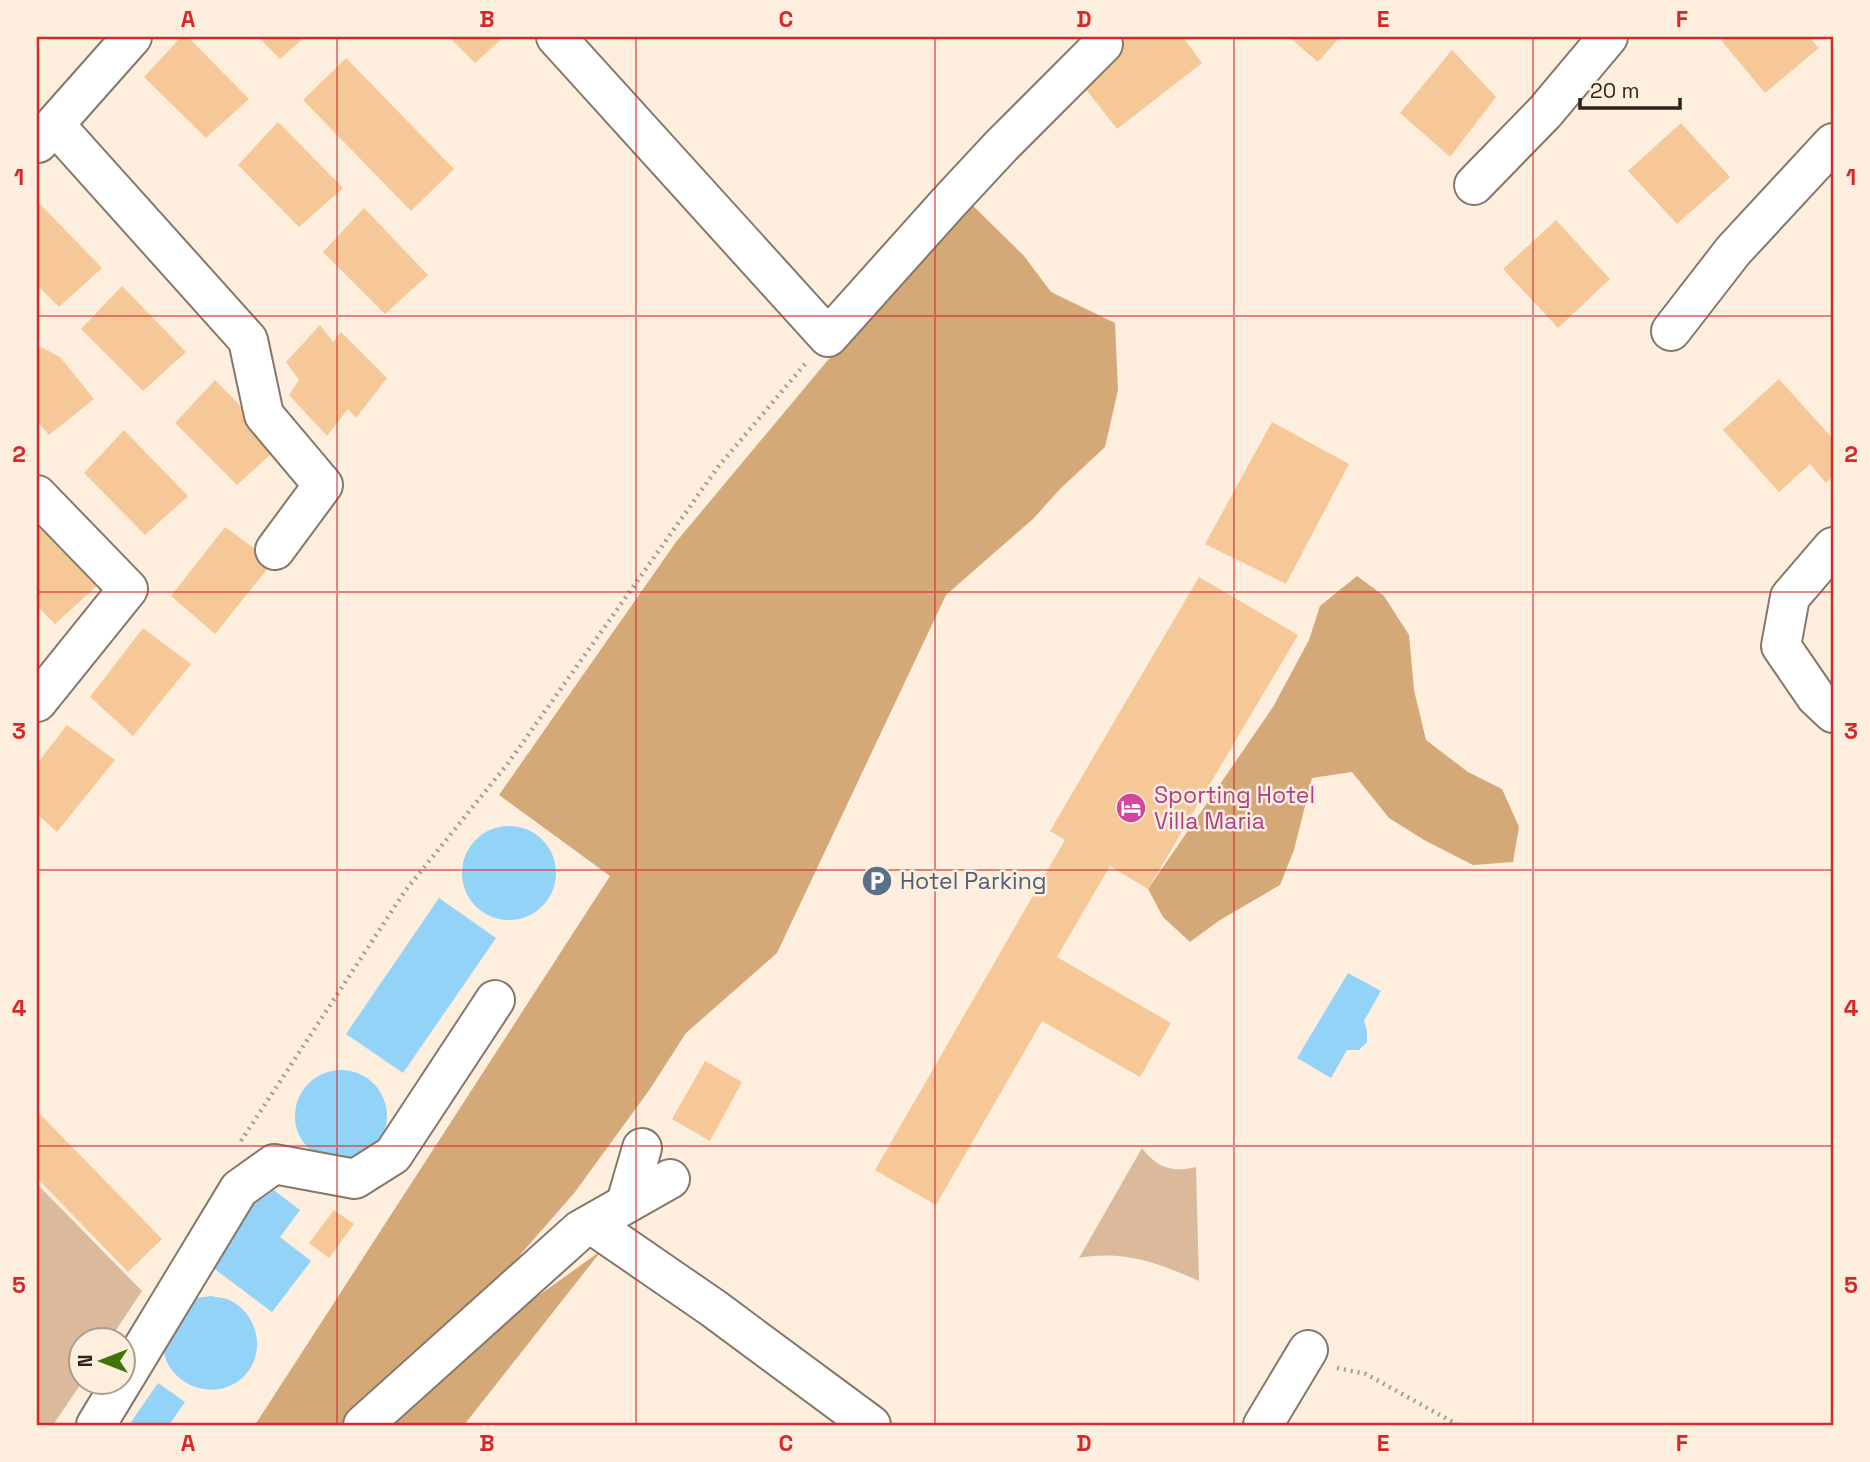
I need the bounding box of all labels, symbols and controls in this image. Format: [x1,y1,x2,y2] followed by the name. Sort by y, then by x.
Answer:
[181,4,196,34] text: A
[479,4,495,34] text: B
[779,4,793,34] text: C
[1076,4,1092,34] text: D
[1377,4,1389,34] text: E
[1676,4,1688,34] text: F
[1580,66,1679,110] scale bar
[1590,77,1640,104] text: 20 m
[14,162,24,192] text: 1
[1846,162,1856,192] text: 1
[12,439,26,469] text: 2
[1844,439,1858,469] text: 2
[12,716,26,746] text: 3
[1844,716,1858,746] text: 3
[1154,780,1315,836] place label: Sporting Hotel Villa Maria
[1114,791,1148,825] hotel icon: Sporting Hotel Villa Maria
[860,864,894,898] parking icon: Hotel Parking
[900,866,1047,896] place label: Hotel Parking
[12,993,27,1023] text: 4
[1844,993,1859,1023] text: 4
[12,1270,26,1300] text: 5
[1844,1270,1858,1300] text: 5
[66,1326,136,1396] north arrow
[73,1355,98,1367] text: N
[181,1428,196,1458] text: A
[479,1428,495,1458] text: B
[779,1428,793,1458] text: C
[1076,1428,1092,1458] text: D
[1377,1428,1389,1458] text: E
[1676,1428,1688,1458] text: F

